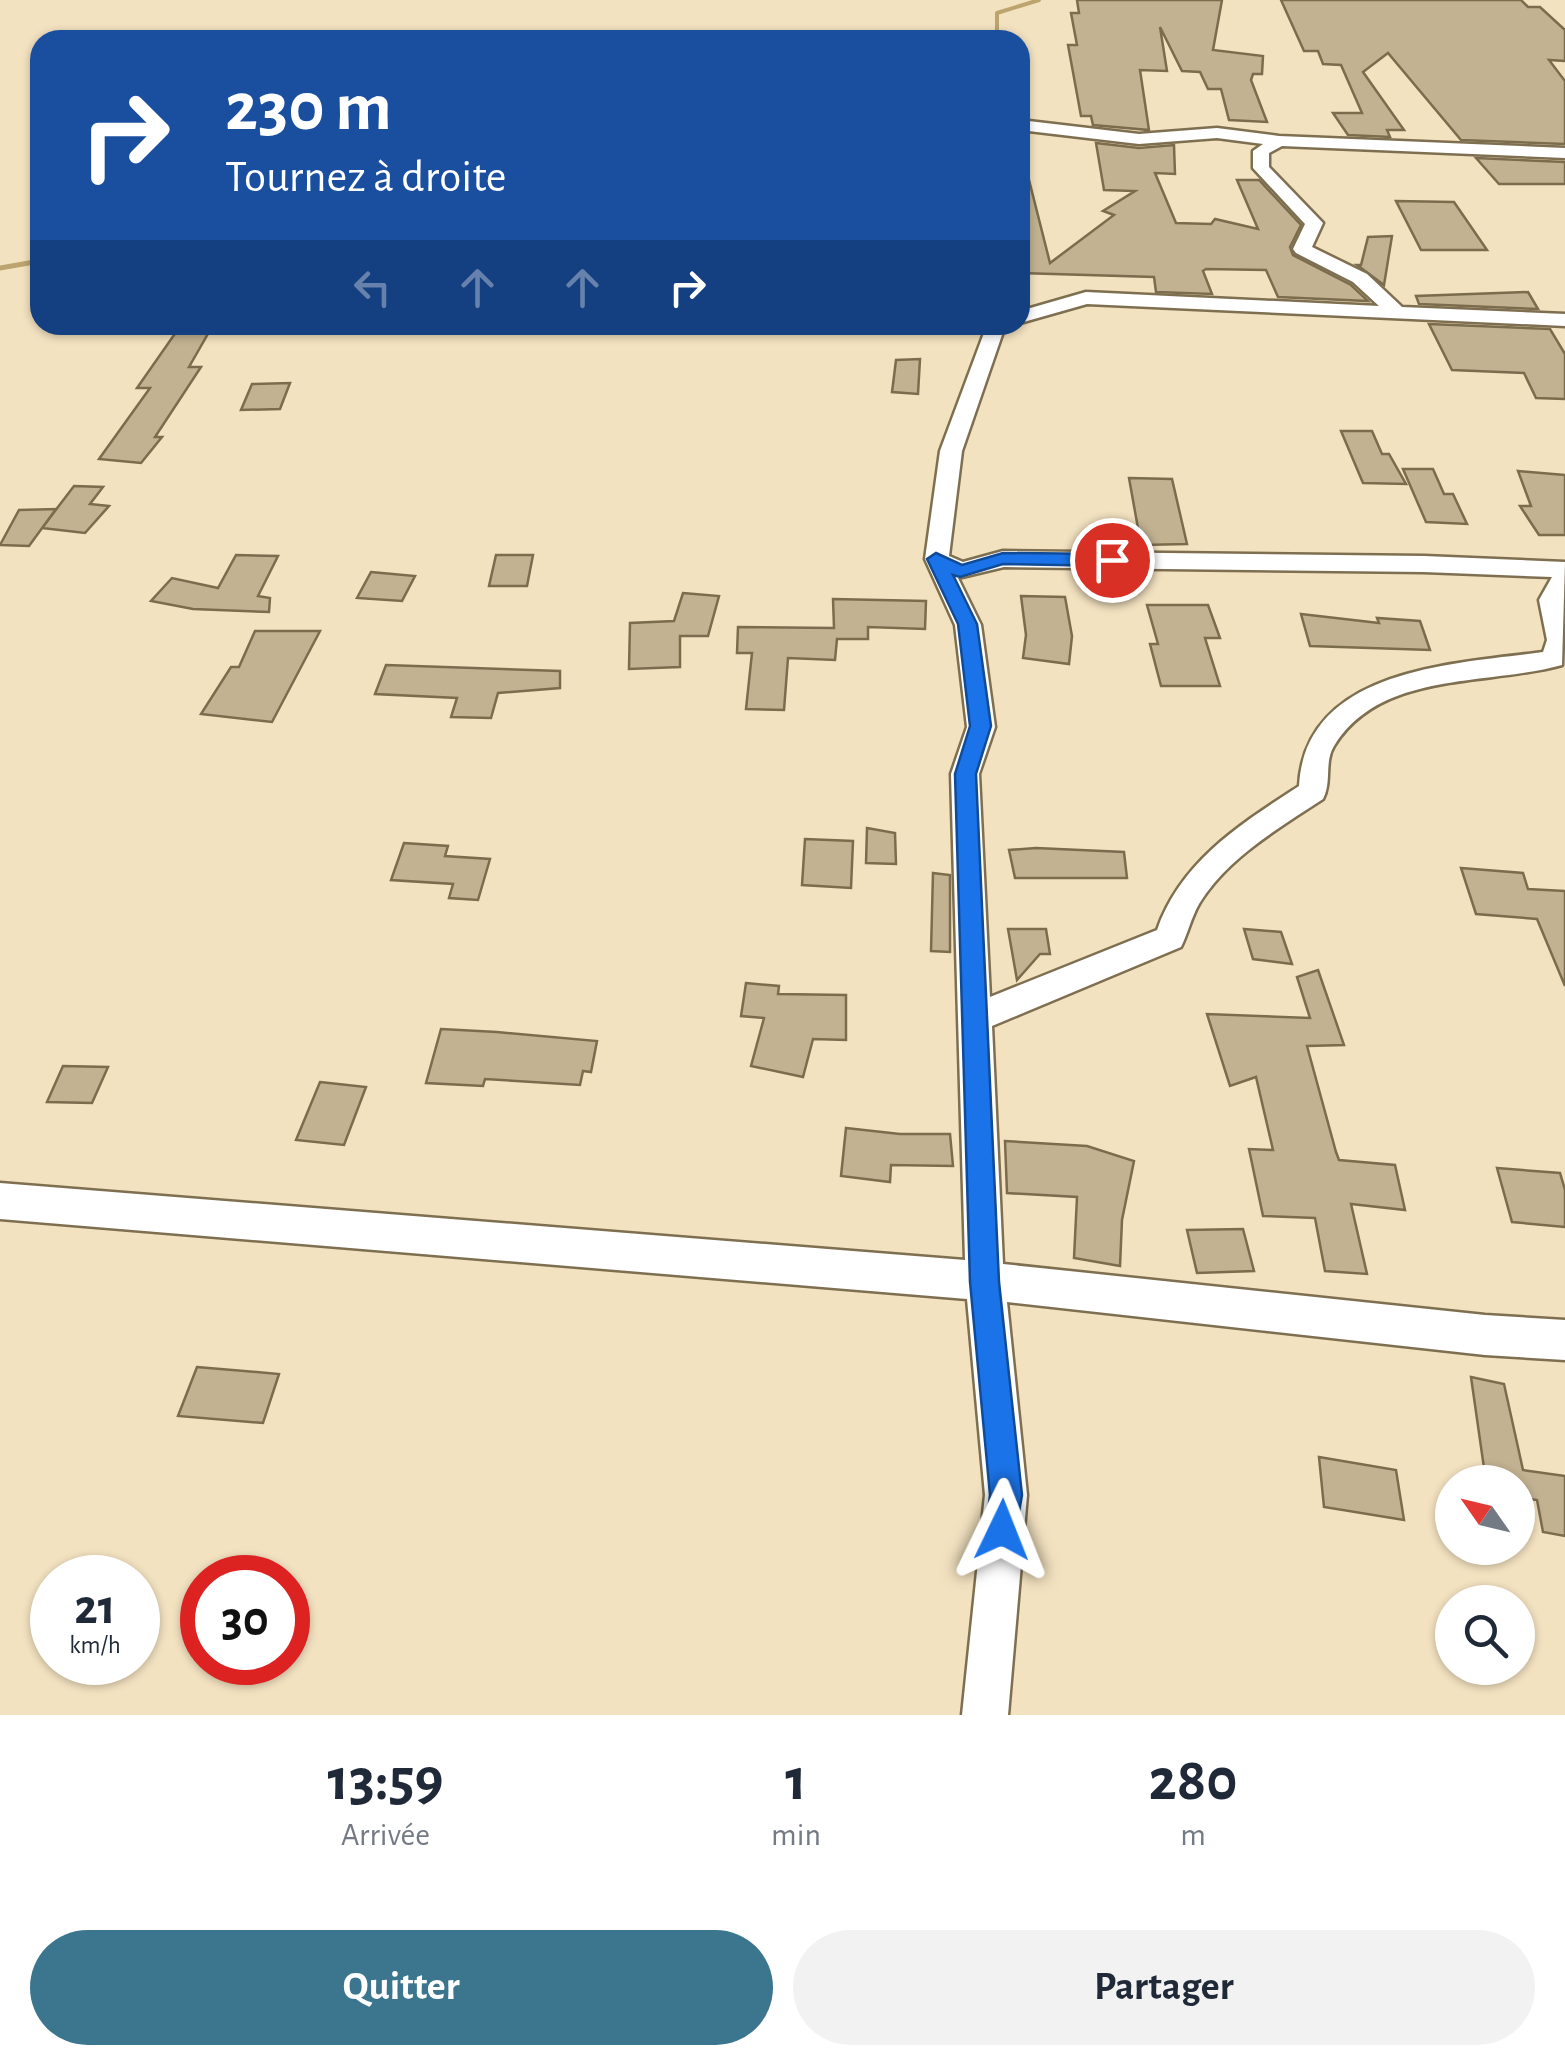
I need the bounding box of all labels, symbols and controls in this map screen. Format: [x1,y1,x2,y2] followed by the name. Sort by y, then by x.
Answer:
[60,70,190,200] icon: right
[225,73,392,143] text: 230 m
[225,155,507,200] text: Tournez à droite
[345,260,400,315] icon: left
[450,260,505,315] icon: ahead
[555,260,610,315] icon: ahead
[660,260,715,315] icon: right
[1070,518,1155,603] pin
[1085,533,1140,588] icon: arrive
[1435,1465,1535,1565] north arrow
[1435,1465,1535,1685] map controls
[950,1478,1054,1582] position arrow
[180,1555,310,1685] speed limit sign: 30
[74,1583,116,1633] text: 21
[1435,1585,1535,1685] button: search
[69,1633,121,1658] text: km/h
[327,1751,444,1811] text: 13:59
[785,1751,807,1811] text: 1
[1148,1751,1237,1811] text: 280
[341,1819,430,1851] text: Arrivée
[771,1819,821,1851] text: min
[1180,1819,1206,1851] text: m
[30,1930,773,2045] button: Quitter
[793,1930,1535,2045] button: Partager

